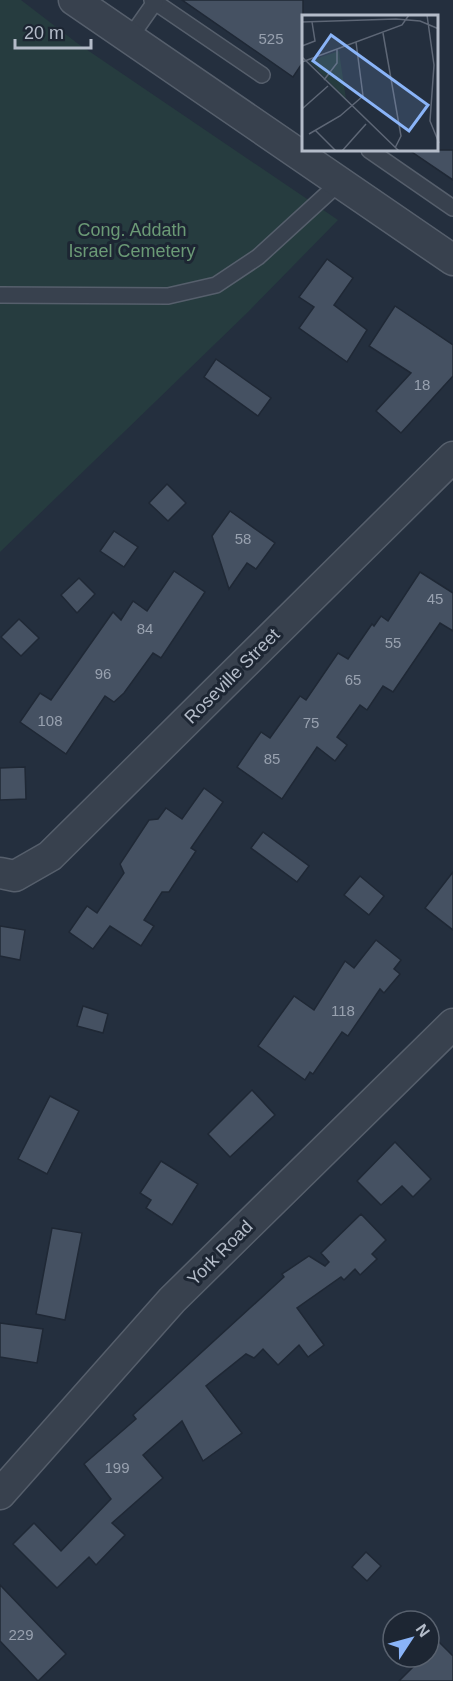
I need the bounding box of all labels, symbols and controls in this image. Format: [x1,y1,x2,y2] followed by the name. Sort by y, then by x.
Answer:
[15,12,92,50] scale bar
[302,15,438,152] inset map
[24,23,64,43] text: 20 m
[258,30,284,47] house number: 525
[68,220,196,261] park label: Cong. Addath Israel Cemetery
[414,376,430,393] house number: 18
[235,530,251,547] house number: 58
[427,590,443,607] house number: 45
[137,620,153,637] house number: 84
[180,624,284,728] street label: Roseville Street
[385,634,401,651] house number: 55
[95,665,111,682] house number: 96
[345,671,361,688] house number: 65
[37,712,63,729] house number: 108
[303,714,319,731] house number: 75
[264,750,280,767] house number: 85
[331,1002,355,1019] house number: 118
[183,1216,257,1290] street label: York Road
[104,1459,130,1476] house number: 199
[381,1609,441,1669] north arrow
[412,1621,433,1640] text: N
[8,1626,34,1643] house number: 229

